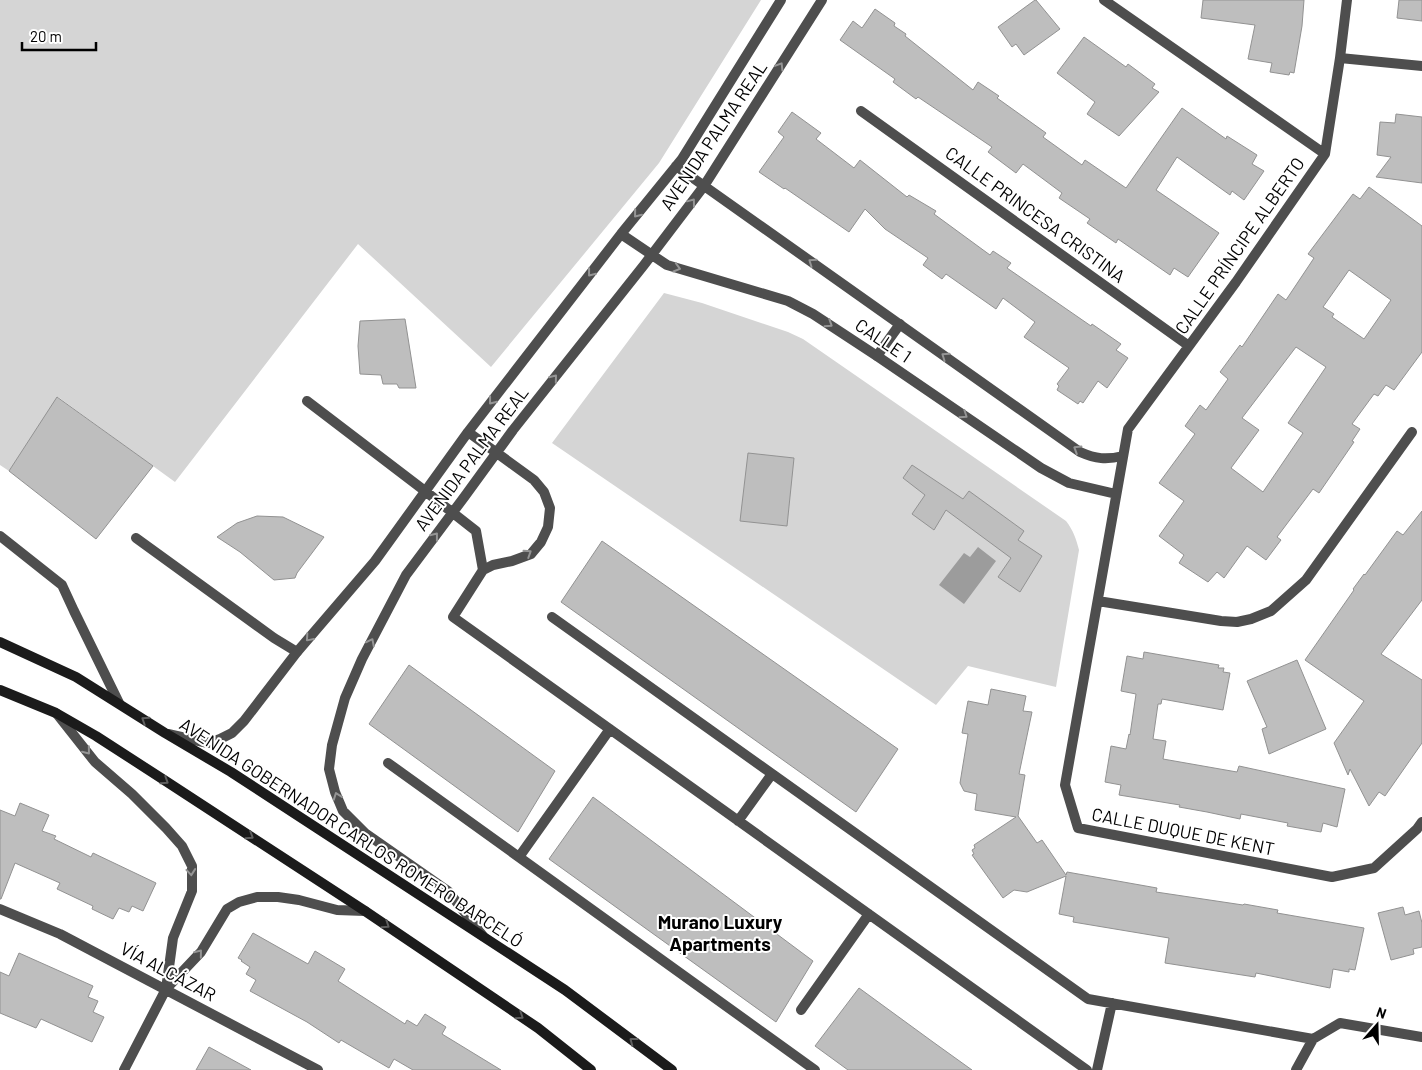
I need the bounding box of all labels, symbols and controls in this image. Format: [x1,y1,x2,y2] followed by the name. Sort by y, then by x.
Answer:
[22,20,96,52] scale bar
[30,27,62,45] text: 20 m
[655,57,771,214] street label: AVENIDA PALMA REAL
[774,62,784,71] one-way arrow
[941,142,1130,287] street label: CALLE PRINCESA CRISTINA
[1170,153,1309,338] street label: CALLE PRÍNCIPE ALBERTO
[686,199,694,208] one-way arrow
[634,208,642,217] one-way arrow
[808,259,818,268] one-way arrow
[673,262,682,273] one-way arrow
[588,267,597,276] one-way arrow
[851,313,916,367] street label: CALLE 1
[824,318,833,328] one-way arrow
[941,353,950,362] one-way arrow
[548,375,556,384] one-way arrow
[410,382,533,535] street label: AVENIDA PALMA REAL
[490,395,498,404] one-way arrow
[958,409,967,418] one-way arrow
[1074,446,1083,456] one-way arrow
[429,533,437,542] one-way arrow
[523,550,532,560] one-way arrow
[306,632,315,641] one-way arrow
[365,639,375,648] one-way arrow
[176,713,527,952] street label: AVENIDA GOBERNADOR CARLOS ROMERO BARCELÓ
[141,717,151,726] one-way arrow
[81,746,90,755] one-way arrow
[160,774,169,784] one-way arrow
[333,792,343,801] one-way arrow
[1090,802,1276,860] street label: CALLE DUQUE DE KENT
[244,830,253,839] one-way arrow
[186,868,197,876] one-way arrow
[658,910,783,955] district label: Murano Luxury Apartments
[380,919,390,928] one-way arrow
[117,937,220,1005] street label: VÍA ALCÁZAR
[193,950,202,959] one-way arrow
[1352,1000,1402,1050] north arrow
[1374,1003,1389,1022] text: N
[515,1010,524,1019] one-way arrow
[629,1038,639,1047] one-way arrow

